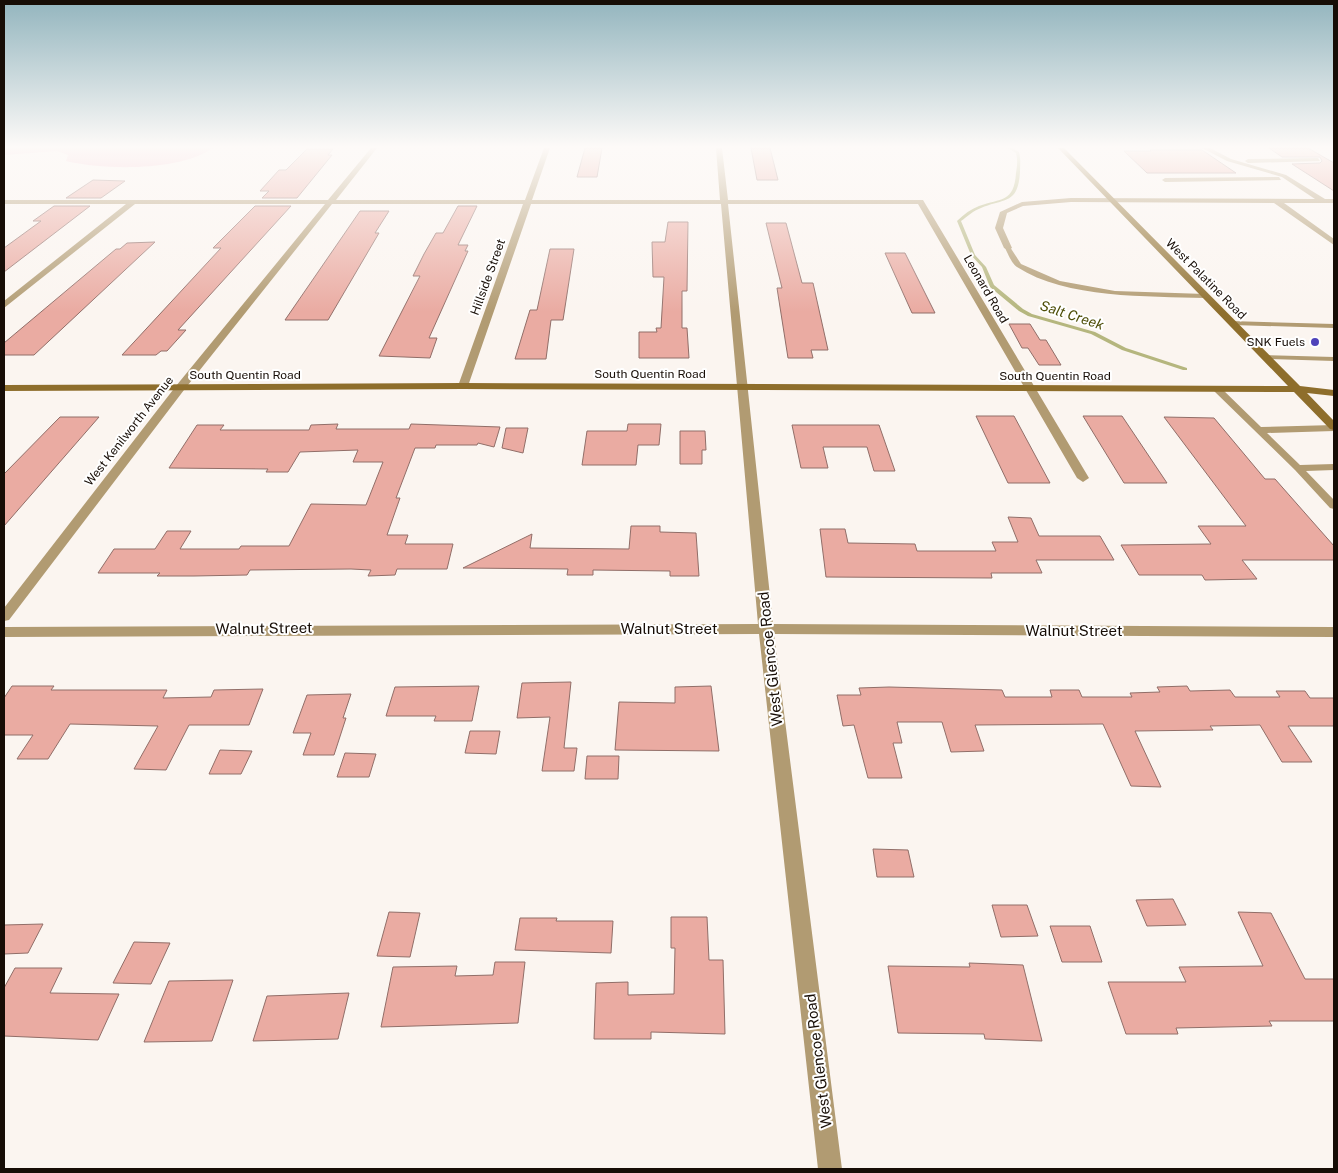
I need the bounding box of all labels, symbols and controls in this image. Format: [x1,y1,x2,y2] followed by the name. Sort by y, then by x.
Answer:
[1163,236,1249,322] street label: West Palatine Road
[468,237,508,317] street label: Hillside Street
[961,252,1011,326] street label: Leonard Road
[1038,297,1106,333] water label: Salt Creek
[1247,335,1305,349] place label: SNK Fuels
[1309,336,1321,348] marker: SNK Fuels
[594,367,706,381] street label: South Quentin Road
[189,368,301,382] street label: South Quentin Road
[999,369,1111,383] street label: South Quentin Road
[82,373,176,489] street label: West Kenilworth Avenue
[754,591,786,727] street label: West Glencoe Road
[215,619,313,637] street label: Walnut Street
[620,620,718,637] street label: Walnut Street
[1025,622,1123,639] street label: Walnut Street
[801,993,835,1129] street label: West Glencoe Road

